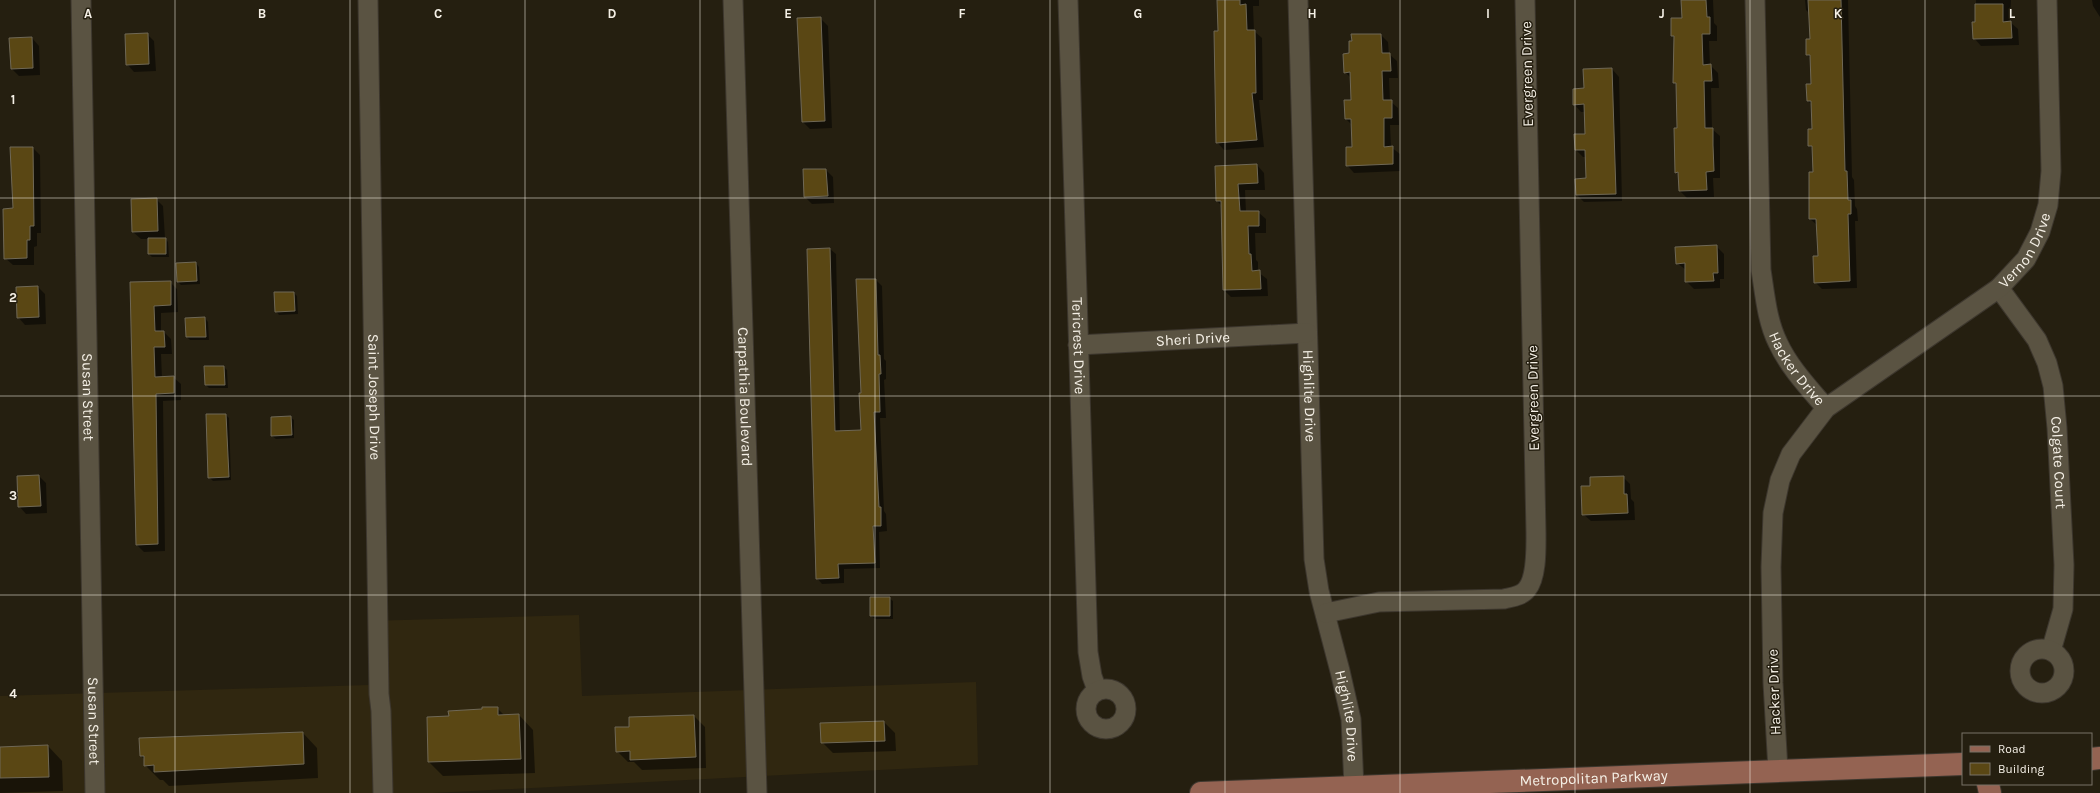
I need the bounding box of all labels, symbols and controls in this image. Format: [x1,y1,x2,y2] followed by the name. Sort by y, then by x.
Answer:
[84,6,92,21] text: A
[258,6,266,21] text: B
[434,6,442,21] text: C
[608,6,617,21] text: D
[784,6,792,21] text: E
[958,6,966,21] text: F
[1134,6,1142,21] text: G
[1307,6,1317,21] text: H
[1486,6,1490,21] text: I
[1659,6,1665,21] text: J
[1834,6,1843,21] text: K
[2009,6,2016,21] text: L
[1517,21,1537,127] street label: Evergreen Drive
[11,92,15,107] text: 1
[1995,211,2054,292] street label: Vernon Drive
[9,290,17,305] text: 2
[1068,297,1089,395] street label: Tericrest Drive
[734,327,756,467] street label: Carpathia Boulevard
[1155,328,1230,350] street label: Sheri Drive
[1765,329,1829,409] street label: Hacker Drive
[364,334,384,460] street label: Saint Joseph Drive
[1523,345,1543,451] street label: Evergreen Drive
[1299,349,1320,442] street label: Highlite Drive
[78,353,98,442] street label: Susan Street
[2047,415,2070,510] street label: Colgate Court
[9,488,17,503] text: 3
[1764,649,1784,735] street label: Hacker Drive
[1331,668,1362,762] street label: Highlite Drive
[84,677,104,765] street label: Susan Street
[9,686,17,701] text: 4
[1962,733,2092,785] legend
[1998,742,2026,756] text: Road
[1998,762,2045,776] text: Building
[1519,766,1668,790] street label: Metropolitan Parkway

